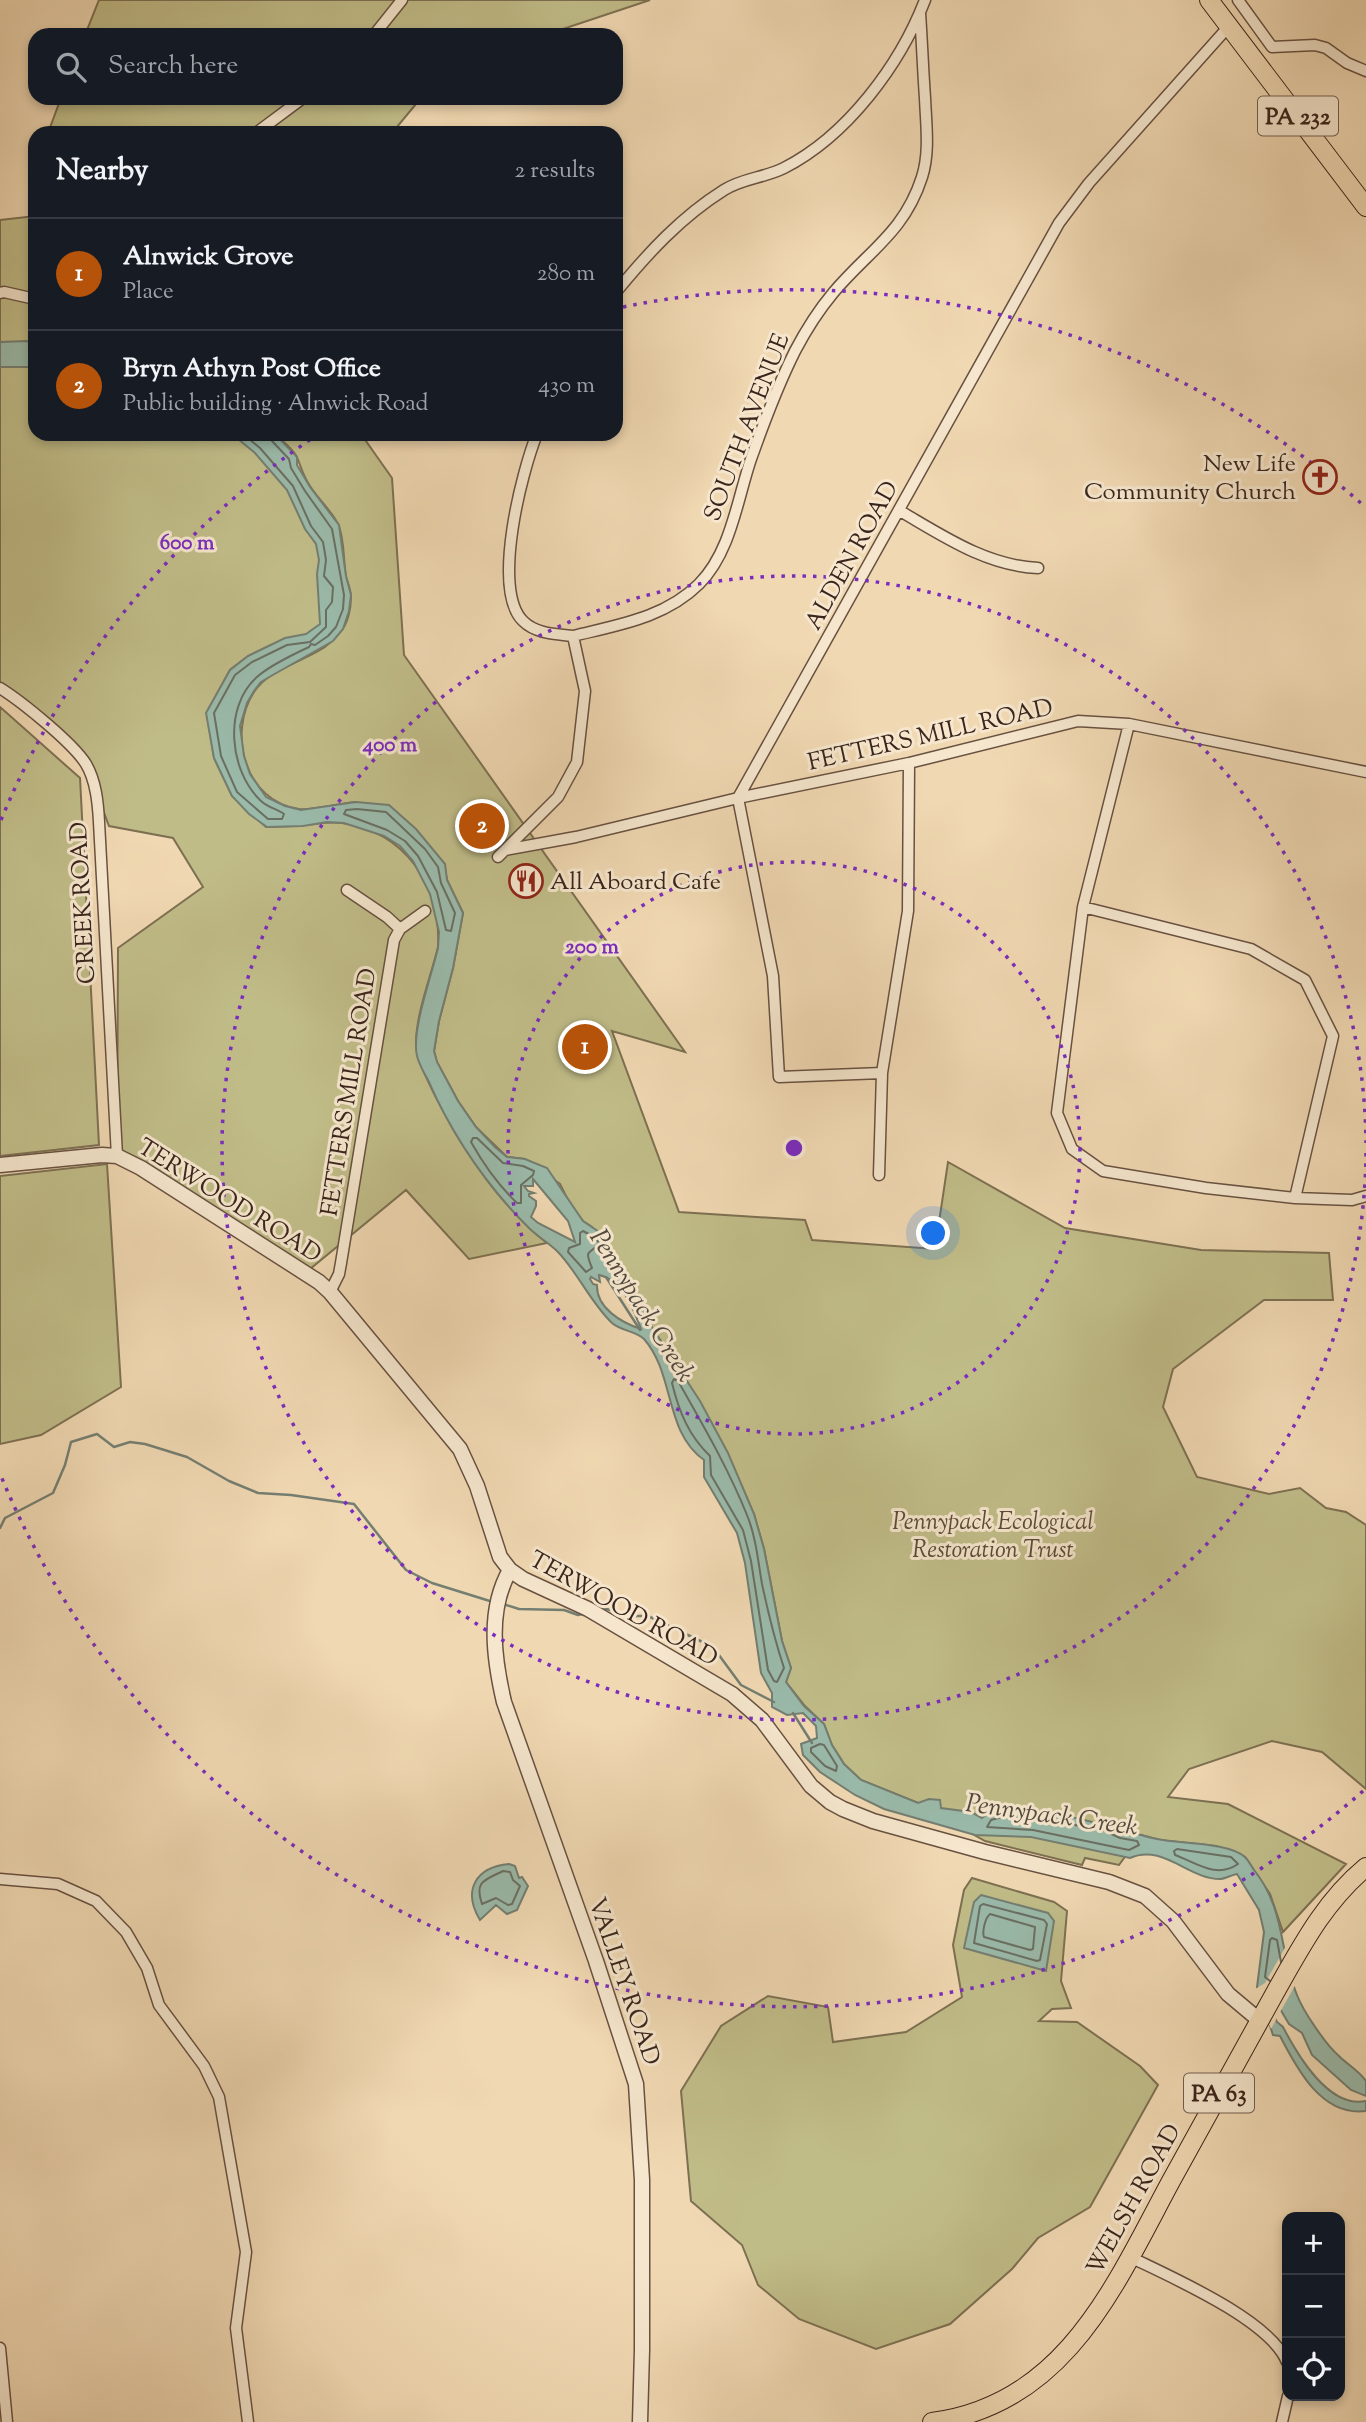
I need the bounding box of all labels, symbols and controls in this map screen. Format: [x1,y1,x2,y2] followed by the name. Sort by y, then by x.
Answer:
[28,28,623,105] search box
[52,48,90,86] icon: search
[108,48,238,85] text: Search here
[1258,97,1338,136] road number: PA 232
[56,150,148,193] text: Nearby
[515,155,595,188] text: 2 results
[123,239,293,276] text: Alnwick Grove
[75,258,83,291] text: 1
[537,258,595,291] text: 280 m
[123,276,174,309] text: Place
[696,329,799,526] street label: SOUTH AVENUE
[123,351,381,388] text: Bryn Athyn Post Office
[74,370,84,403] text: 2
[538,370,595,403] text: 430 m
[123,388,429,421] text: Public building · Alnwick Road
[1084,448,1296,510] place label: New Life Community Church
[1301,458,1339,496] church icon: New Life Community Church
[798,475,908,637] street label: ALDEN ROAD
[160,529,215,559] text: 600 m
[805,691,1056,781] street label: FETTERS MILL ROAD
[362,731,418,761] text: 400 m
[459,800,505,852] pin: 2
[63,821,105,985] street label: CREEK ROAD
[507,862,545,900] restaurant icon: All Aboard Cafe
[550,866,721,900] place label: All Aboard Cafe
[565,933,620,963] text: 200 m
[314,966,386,1219] street label: FETTERS MILL ROAD
[562,1021,608,1073] pin: 1
[130,1131,327,1272] street label: TERWOOD ROAD
[782,1136,806,1160] centre of rings
[916,1216,950,1250] your location
[579,1223,703,1390] water label: Pennypack Creek
[892,1506,1094,1568] park label: Pennypack Ecological Restoration Trust
[522,1544,724,1676] street label: TERWOOD ROAD
[963,1786,1140,1847] water label: Pennypack Creek
[578,1893,668,2070] street label: VALLEY ROAD
[1184,2074,1254,2112] road number: PA 63
[1079,2118,1190,2282] street label: WELSH ROAD
[1282,2212,1345,2401] map controls
[1282,2212,1345,2275] button: +
[1282,2275,1345,2338] button: −
[1282,2338,1345,2401] button: locate

